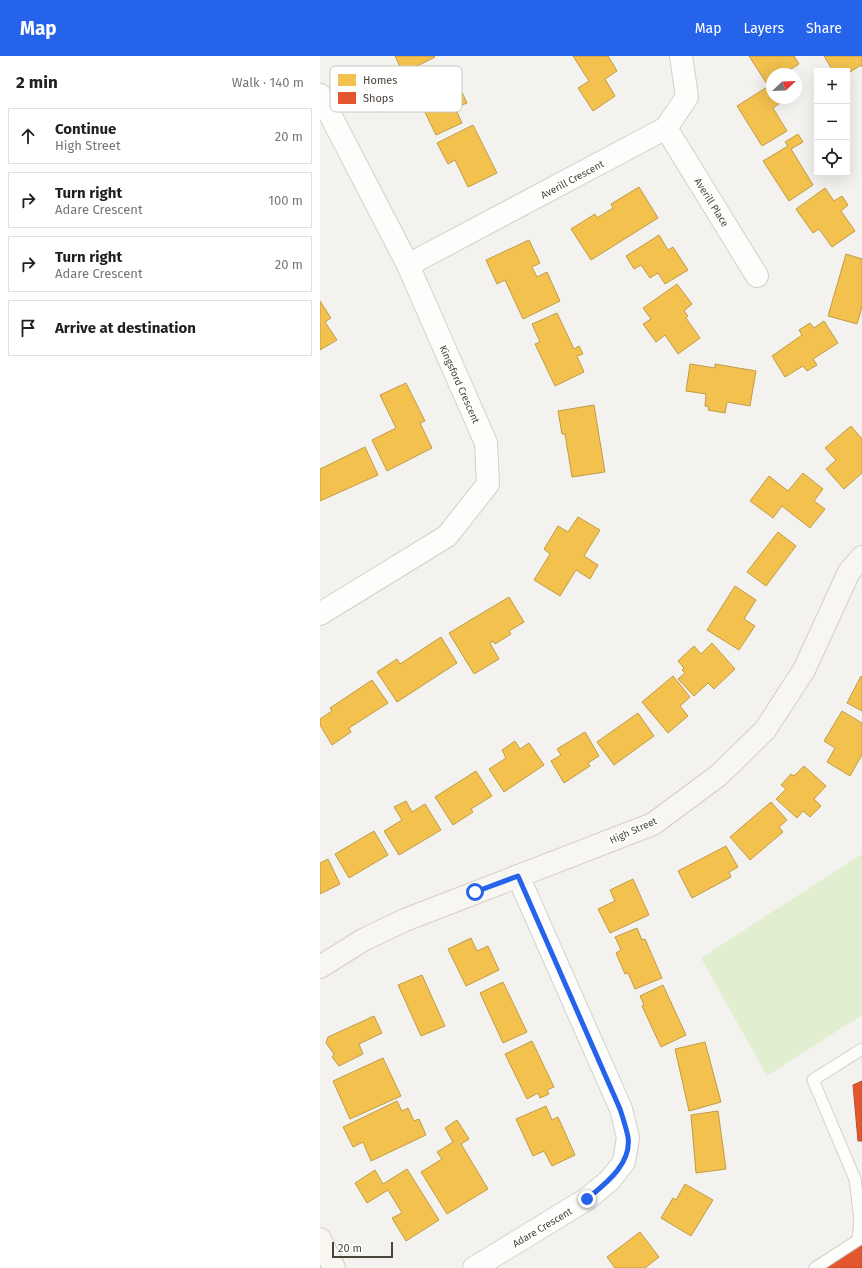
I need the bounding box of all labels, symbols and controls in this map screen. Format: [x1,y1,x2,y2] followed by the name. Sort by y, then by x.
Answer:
[20,17,57,40] text: Map
[695,20,721,37] text: Map
[743,20,784,37] text: Layers
[806,20,842,37] text: Share
[330,66,462,112] legend
[766,68,802,104] north arrow
[814,68,850,176] map controls
[814,68,850,104] button: +
[16,72,58,93] text: 2 min
[363,74,397,87] text: Homes
[232,75,304,90] text: Walk · 140 m
[363,92,394,105] text: Shops
[814,104,850,140] button: −
[55,120,116,138] text: Continue
[17,125,39,147] icon: ahead
[275,129,303,144] text: 20 m
[55,138,121,153] text: High Street
[814,140,850,176] button: locate
[539,158,606,202] street label: Averill Crescent
[691,176,731,229] street label: Averill Place
[55,184,122,202] text: Turn right
[17,189,39,211] icon: right
[268,193,303,208] text: 100 m
[55,202,143,217] text: Adare Crescent
[55,248,122,266] text: Turn right
[17,253,39,275] icon: right
[275,257,303,272] text: 20 m
[55,266,143,281] text: Adare Crescent
[17,317,39,339] icon: arrive
[55,319,196,337] text: Arrive at destination
[436,343,482,426] street label: Kingsford Crescent
[608,815,659,847] street label: High Street
[466,883,484,901] route start
[578,1190,596,1208] route end
[511,1205,575,1250] street label: Adare Crescent
[332,1240,393,1259] scale bar
[338,1242,362,1255] text: 20 m

